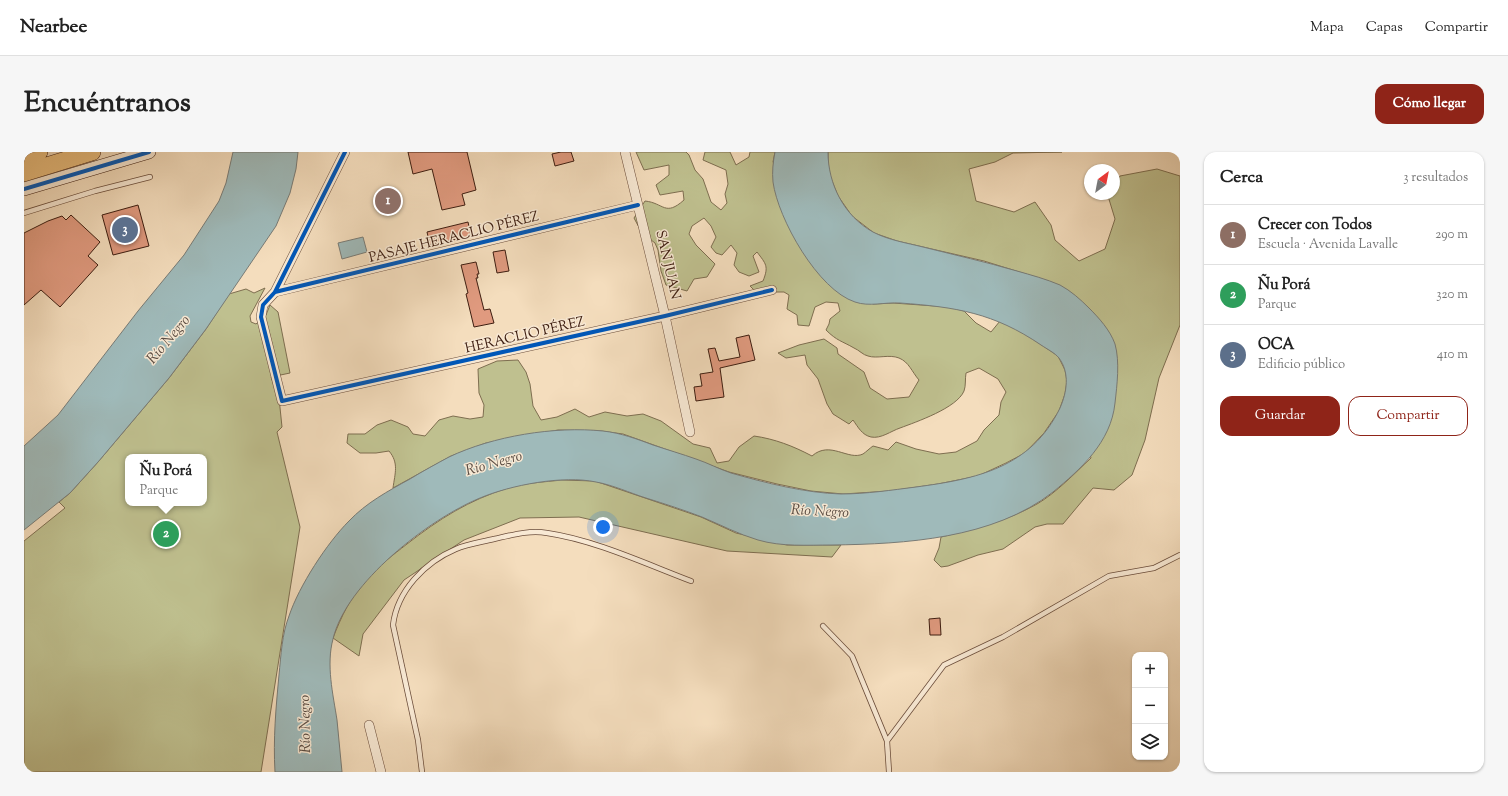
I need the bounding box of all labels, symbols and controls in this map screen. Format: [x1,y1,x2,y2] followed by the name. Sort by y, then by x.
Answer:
[20,14,87,41] text: Nearbee
[1310,18,1344,38] text: Mapa
[1366,18,1403,38] text: Capas
[1425,18,1488,38] text: Compartir
[24,84,191,124] text: Encuéntranos
[1375,84,1484,124] button: Cómo llegar
[1084,164,1120,200] north arrow
[1220,166,1263,190] text: Cerca
[1403,169,1468,187] text: 3 resultados
[375,186,401,216] pin: 1
[367,207,541,269] street label: PASAJE HERACLIO PÉREZ
[112,215,138,245] pin: 3
[1258,215,1372,236] text: Crecer con Todos
[1231,226,1235,244] text: 1
[1435,226,1468,244] text: 290 m
[649,228,685,302] street label: SAN JUAN
[1258,236,1398,254] text: Escuela · Avenida Lavalle
[1258,275,1310,296] text: Ñu Porá
[1230,286,1236,304] text: 2
[1436,286,1468,304] text: 320 m
[1258,296,1297,314] text: Parque
[142,311,196,369] water label: Río Negro
[463,312,587,359] street label: HERACLIO PÉREZ
[1258,335,1294,356] text: OCA
[1230,346,1236,364] text: 3
[1437,346,1468,364] text: 410 m
[1258,356,1345,374] text: Edificio público
[1220,396,1340,436] button: Guardar
[1348,396,1468,436] button: Compartir
[463,446,525,482] water label: Río Negro
[125,454,207,506] popup
[140,461,192,482] text: Ñu Porá
[140,482,178,500] text: Parque
[790,500,850,524] water label: Río Negro
[593,517,613,537] your location
[153,519,179,549] pin: 2
[1132,652,1168,760] map controls
[1132,652,1168,688] button: +
[1132,688,1168,724] button: −
[295,694,317,753] water label: Río Negro
[1132,724,1168,760] button: layers

